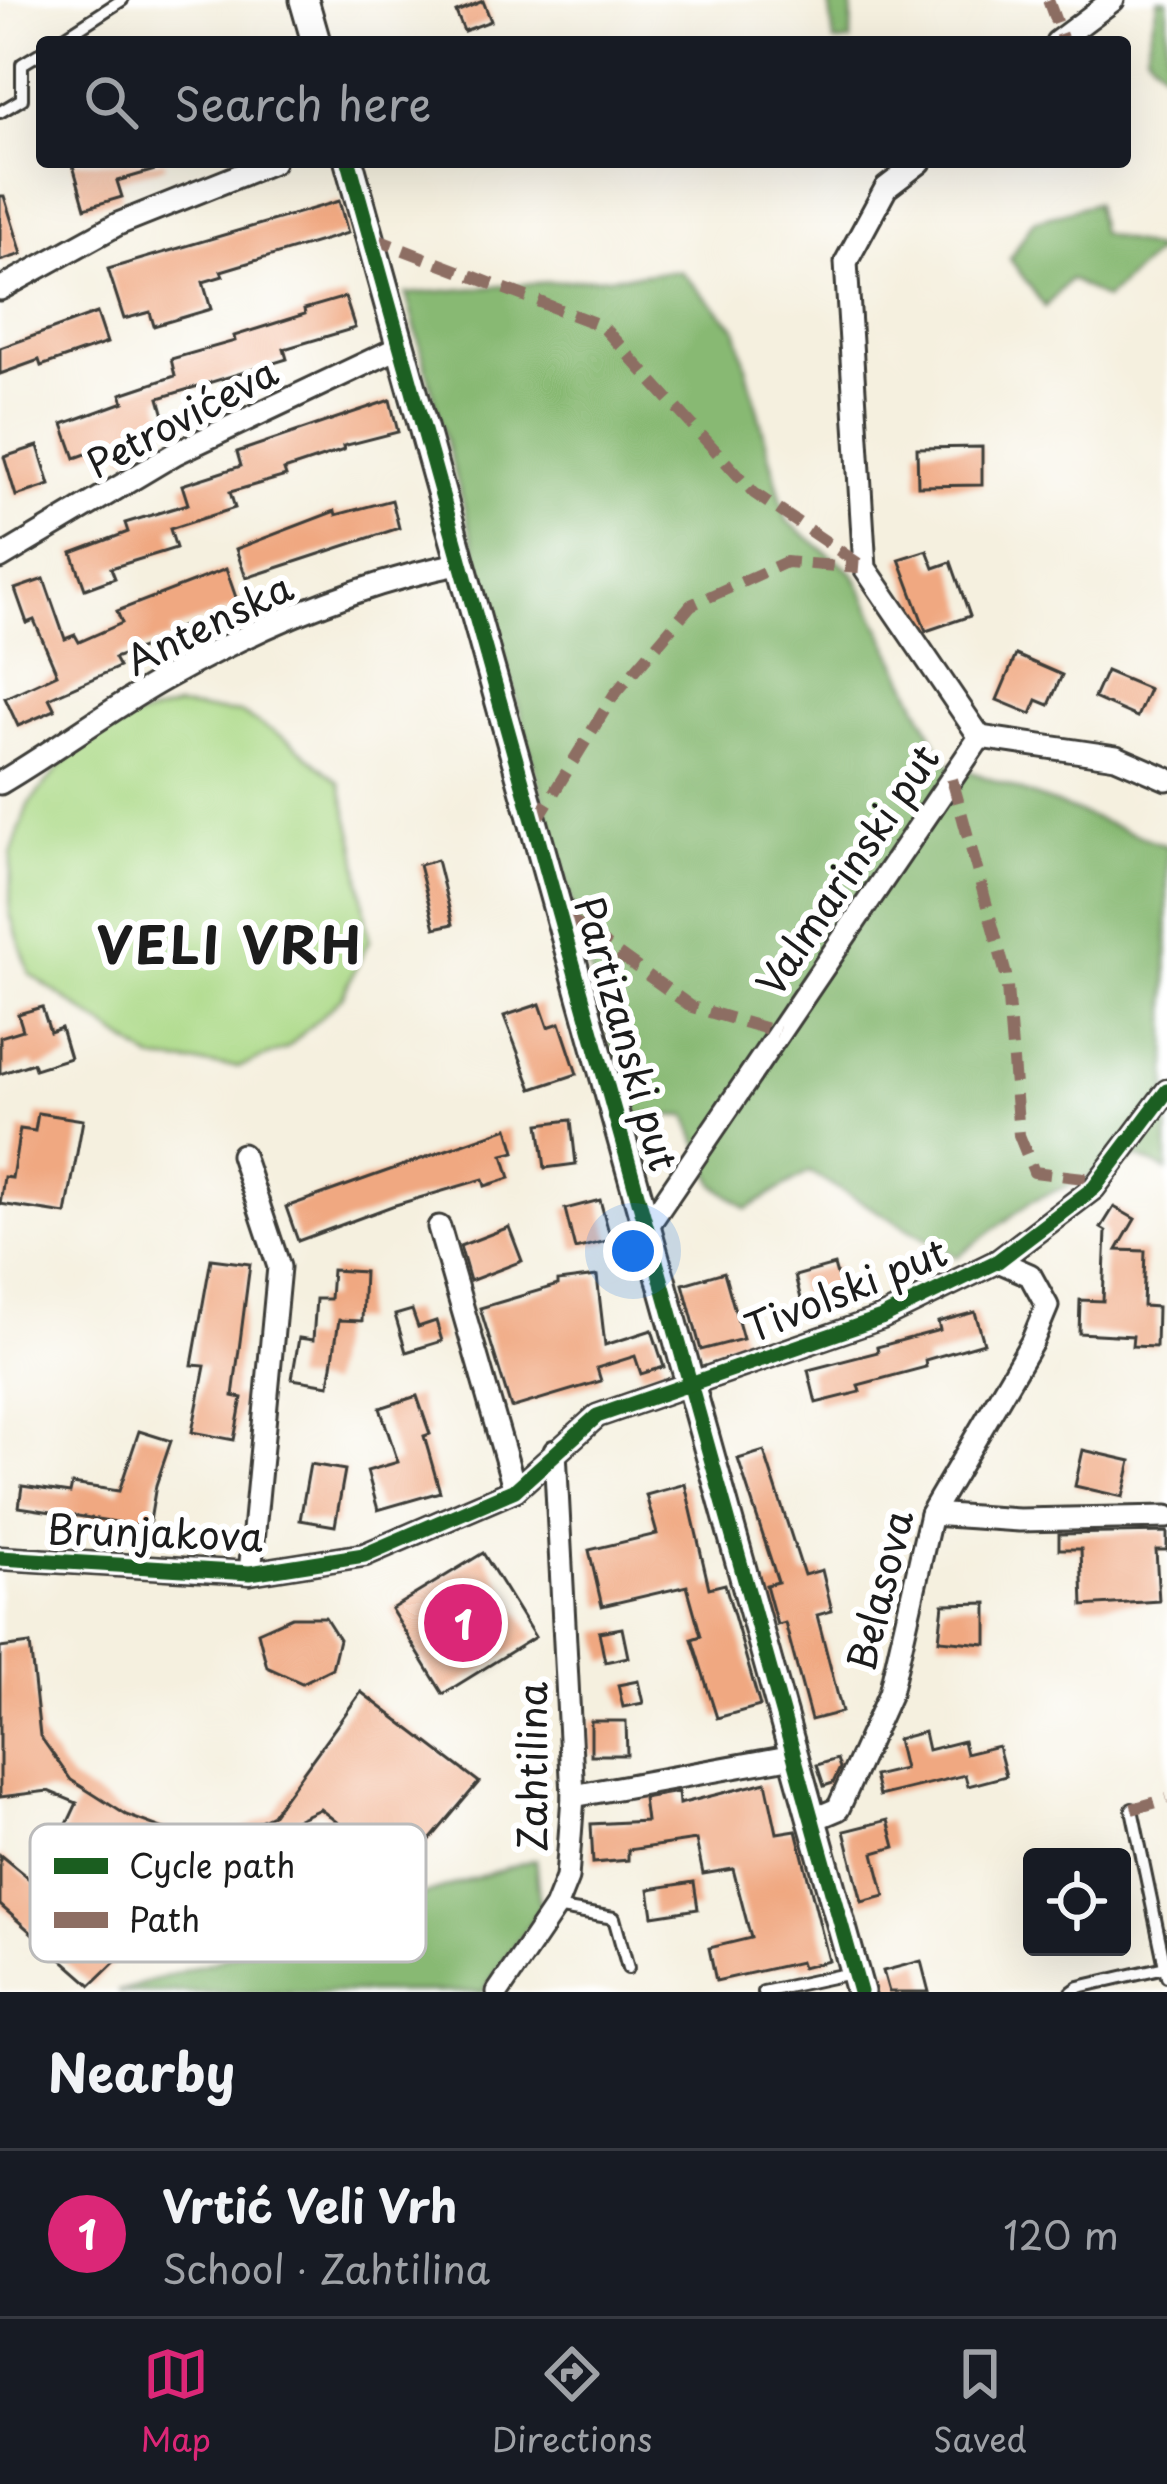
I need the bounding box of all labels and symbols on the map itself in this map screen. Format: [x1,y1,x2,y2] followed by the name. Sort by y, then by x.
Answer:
[75,341,287,491] street label: Petrovićeva
[114,556,302,688] street label: Antenska
[740,731,952,1007] street label: Valmarinski put
[561,889,695,1177] street label: Partizanski put
[96,904,364,981] district label: VELI VRH
[603,1221,663,1281] your location
[735,1221,955,1355] street label: Tivolski put
[46,1498,265,1564] street label: Brunjakova
[830,1503,926,1677] street label: Belasova
[424,1578,502,1668] pin: 1
[501,1682,560,1852] street label: Zahtilina
[30,1824,426,1962] legend
[129,1839,295,1889] text: Cycle path
[129,1893,200,1943] text: Path

